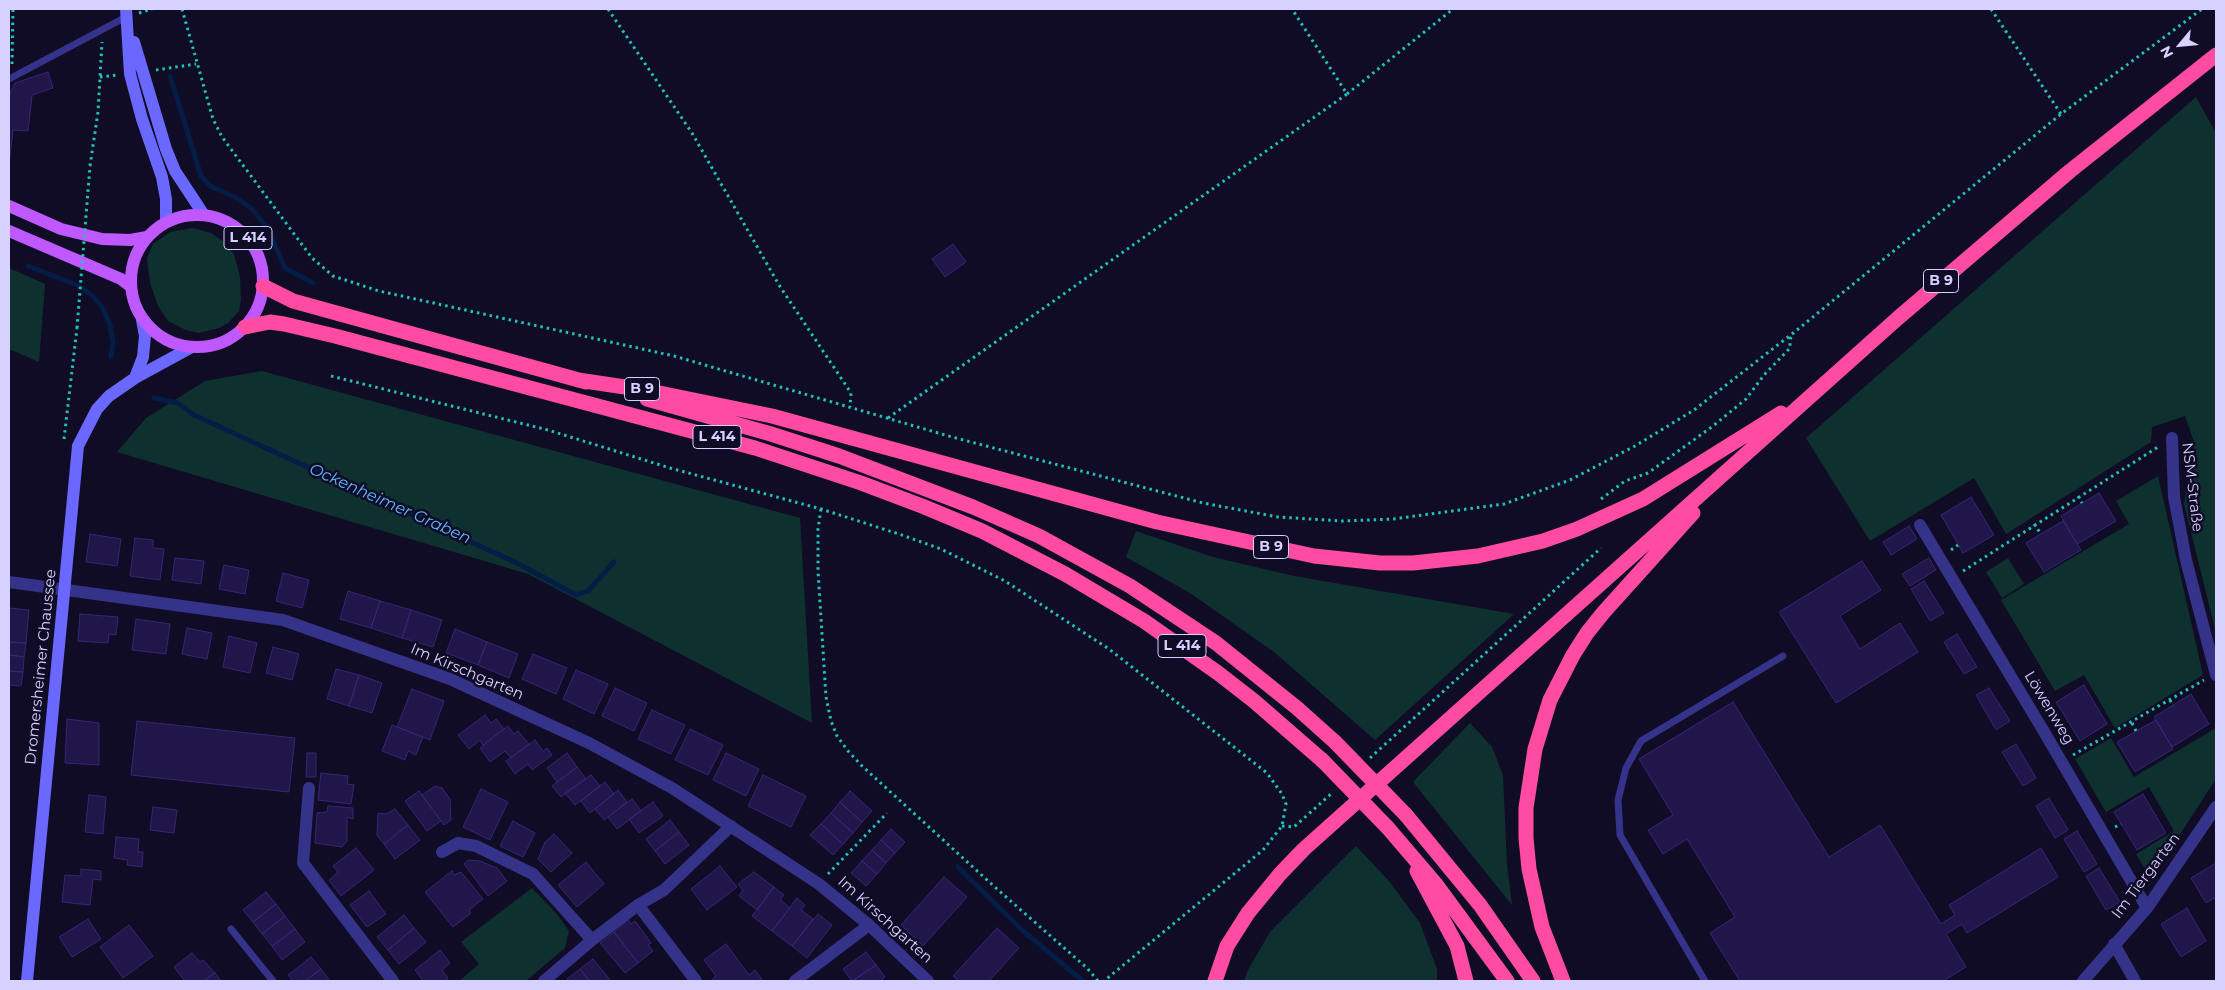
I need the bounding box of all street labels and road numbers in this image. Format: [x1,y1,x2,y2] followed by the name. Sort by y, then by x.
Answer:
[224,227,272,250] road number: L 414
[1924,270,1958,292] road number: B 9
[624,378,660,400] road number: B 9
[693,426,741,448] road number: L 414
[2178,441,2206,533] street label: NSM-Straße
[1254,536,1288,558] road number: B 9
[22,568,60,766] street label: Dromersheimer Chaussee
[1158,634,1206,658] road number: L 414
[408,640,526,704] street label: Im Kirschgarten
[2020,668,2078,748] street label: Löwenweg
[2108,830,2184,922] street label: Im Tiergarten
[834,873,936,967] street label: Im Kirschgarten

